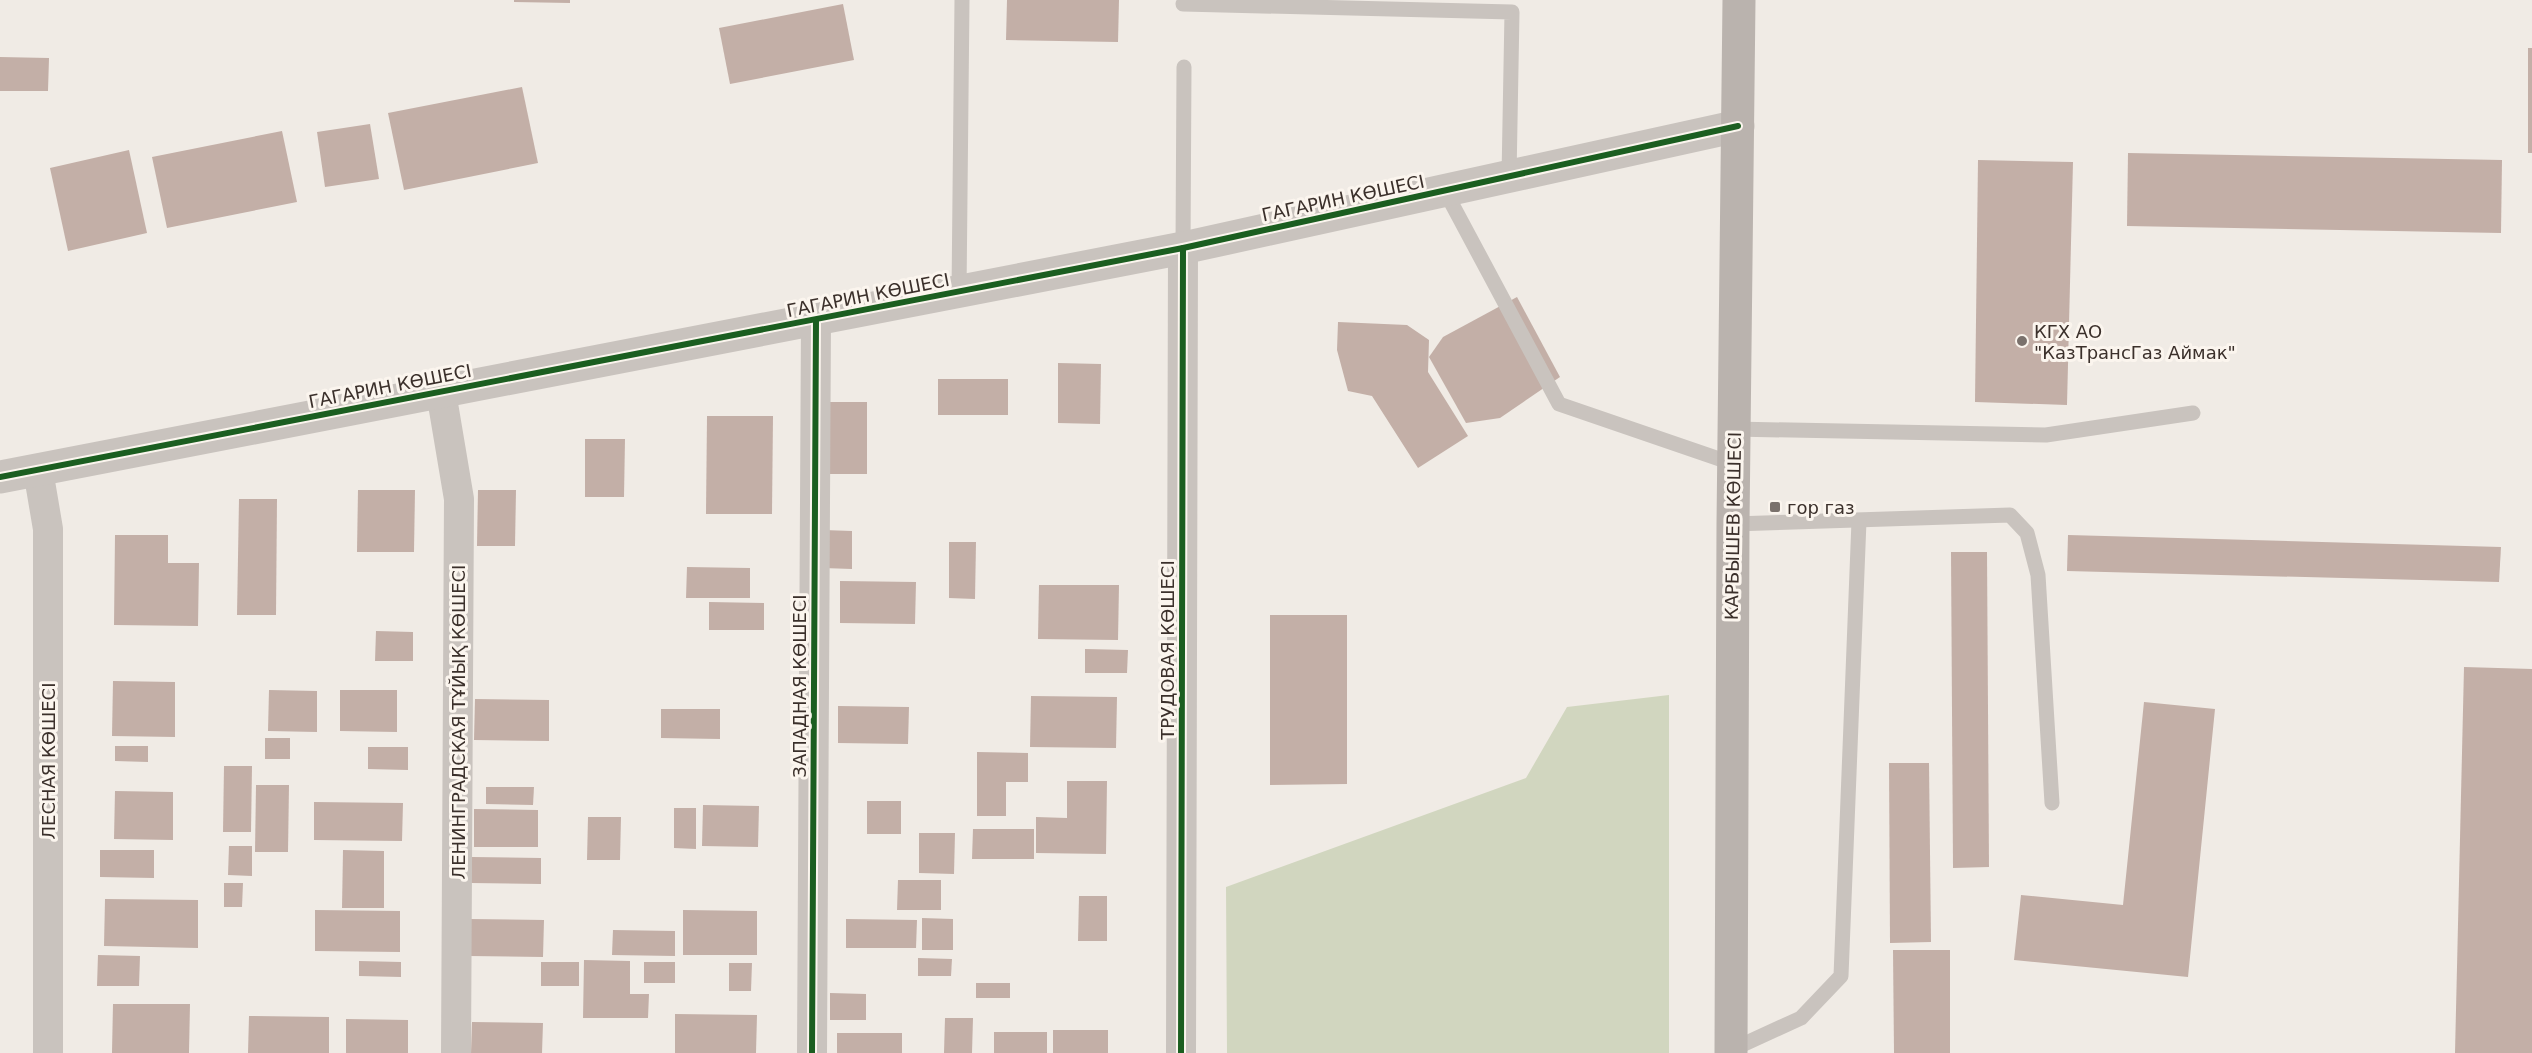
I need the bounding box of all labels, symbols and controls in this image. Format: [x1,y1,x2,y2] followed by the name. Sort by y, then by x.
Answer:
[1260,171,1426,225] street label: ГАГАРИН КӨШЕСІ
[785,269,951,321] street label: ГАГАРИН КӨШЕСІ
[2034,321,2236,363] place label: КГХ АО "КазТрансГаз Аймак"
[2015,334,2029,348] marker: КГХ АО "КазТрансГаз Аймак"
[307,360,473,412] street label: ГАГАРИН КӨШЕСІ
[1721,432,1745,620] street label: КАРБЫШЕВ КӨШЕСІ
[1787,497,1855,518] place label: гор газ
[1768,500,1782,514] marker: гор газ
[1157,560,1178,741] street label: ТРУДОВАЯ КӨШЕСІ
[448,565,469,879] street label: ЛЕНИНГРАДСКАЯ ТҰЙЫҚ КӨШЕСІ
[789,594,810,778] street label: ЗАПАДНАЯ КӨШЕСІ
[38,683,59,840] street label: ЛЕСНАЯ КӨШЕСІ

